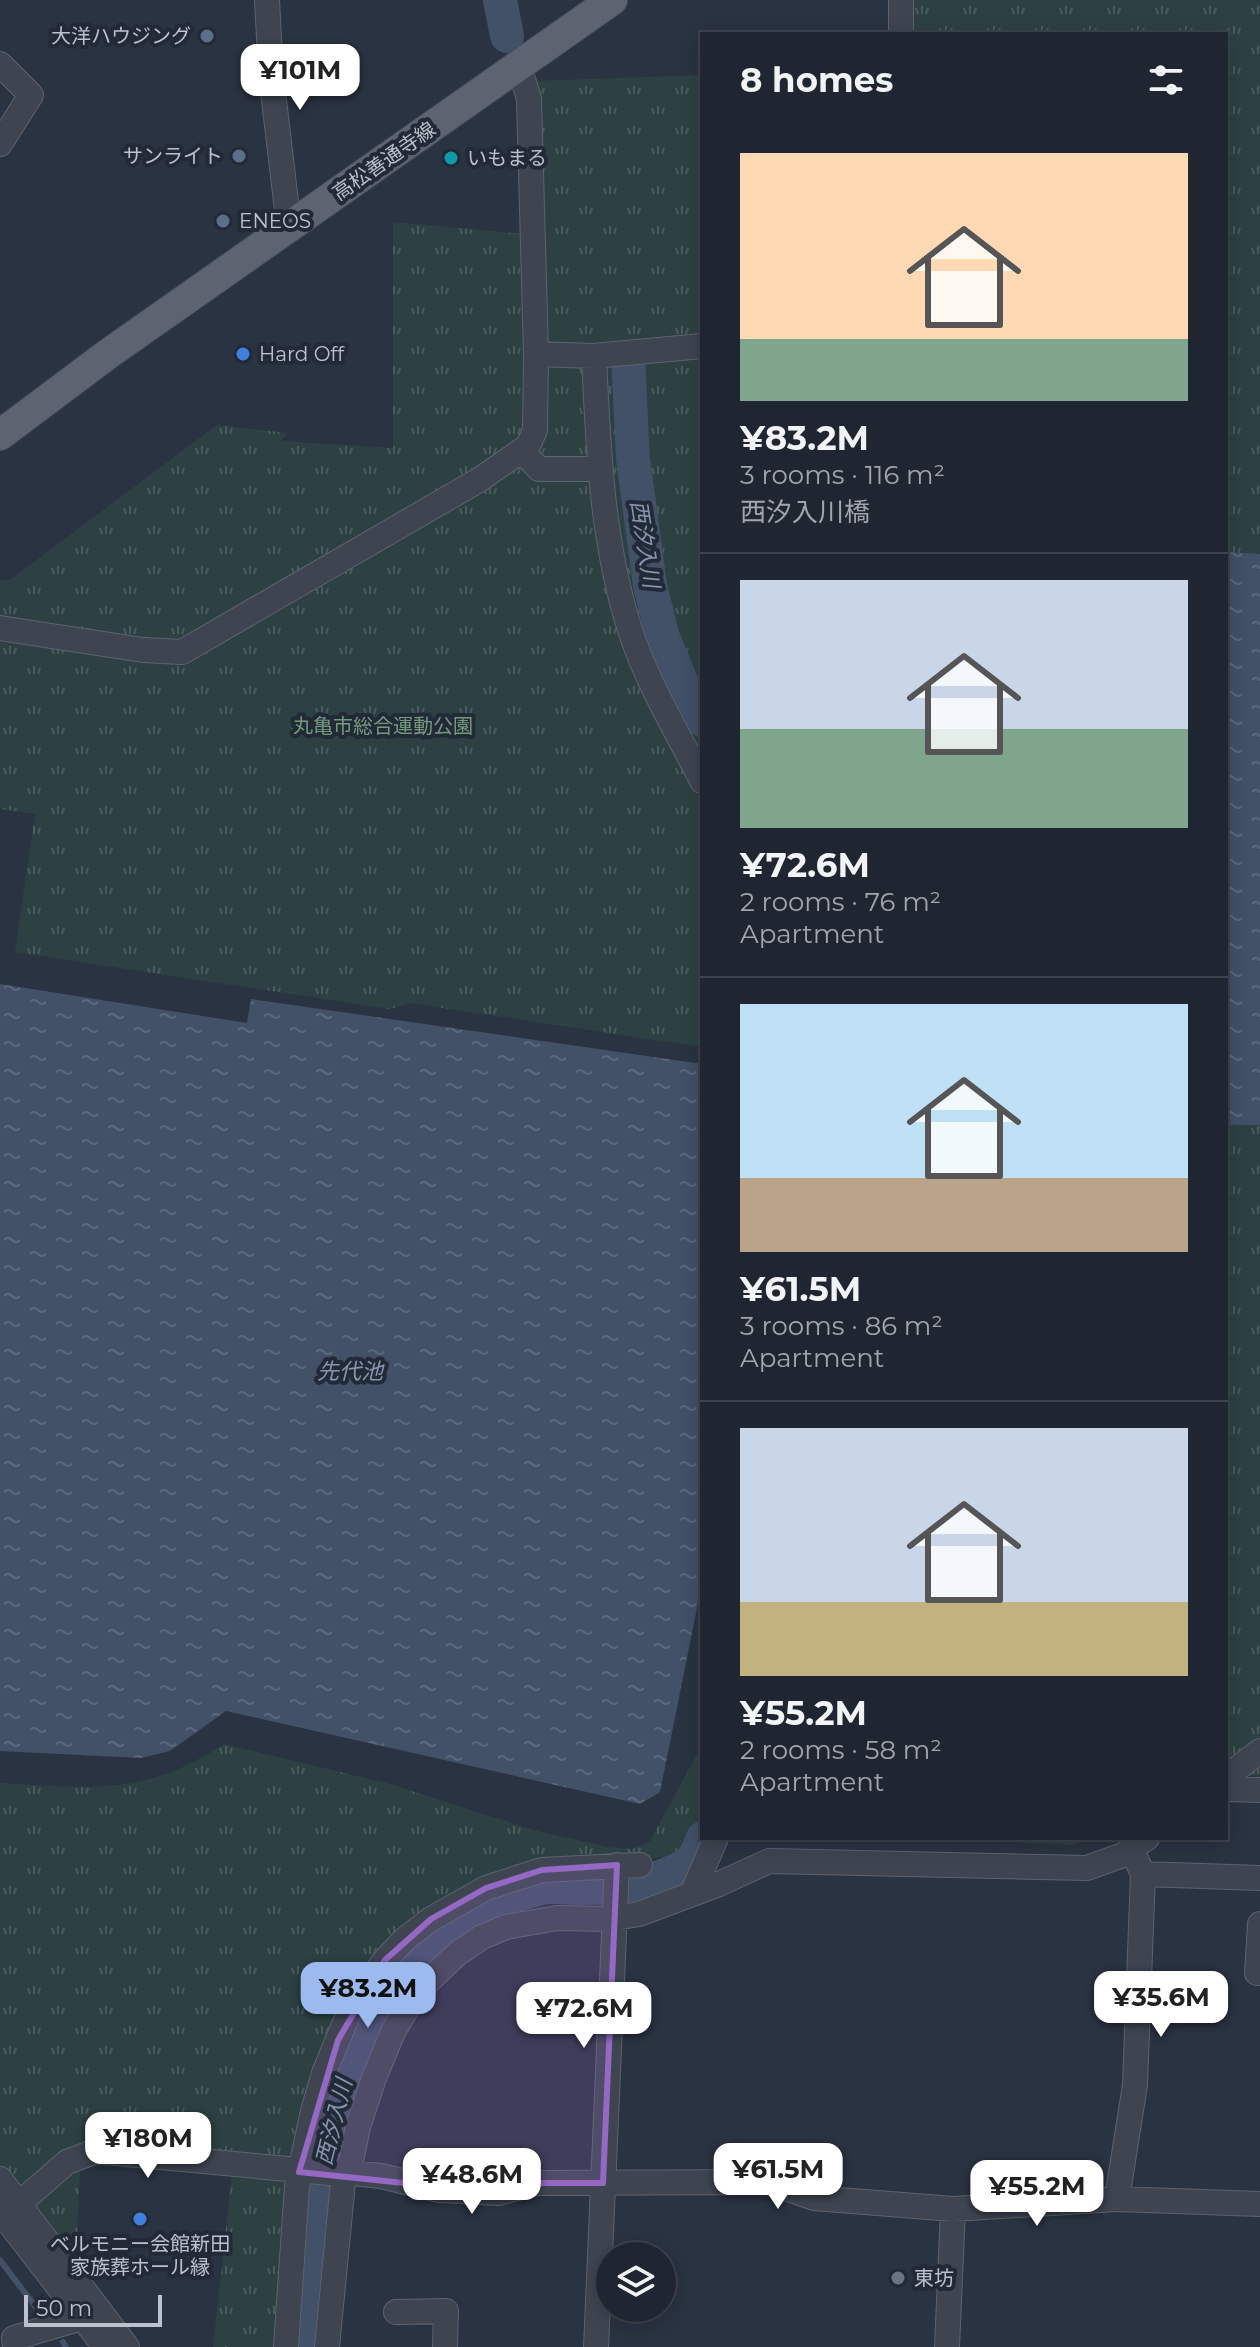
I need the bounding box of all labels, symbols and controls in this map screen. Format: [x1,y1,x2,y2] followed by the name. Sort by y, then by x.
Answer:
[51,24,191,48] place label: 大洋ハウジング
[198,27,216,45] marker: 大洋ハウジング
[244,44,356,112] pin: ¥101M
[259,54,341,86] text: ¥101M
[1144,58,1188,102] icon: filters
[740,59,893,101] text: 8 homes
[328,117,440,205] street label: 高松善通寺線
[123,144,223,168] place label: サンライト
[467,146,547,170] place label: いもまる
[230,147,248,165] marker: サンライト
[442,149,460,167] marker: いもまる
[892,205,1036,349] icon: home
[239,209,311,233] place label: ENEOS
[214,212,232,230] marker: ENEOS
[259,342,345,366] place label: Hard Off
[234,345,252,363] marker: Hard Off
[740,417,869,459] text: ¥83.2M
[740,459,945,491] text: 3 rooms · 116 m²
[740,496,870,528] text: 西汐入川橋
[625,498,666,592] water label: 西汐入川
[892,632,1036,776] icon: home
[293,714,473,738] park label: 丸亀市総合運動公園
[740,844,870,886] text: ¥72.6M
[740,886,941,918] text: 2 rooms · 76 m²
[740,918,884,950] text: Apartment
[892,1056,1036,1200] icon: home
[740,1268,861,1310] text: ¥61.5M
[740,1310,943,1342] text: 3 rooms · 86 m²
[740,1342,884,1374] text: Apartment
[317,1358,385,1385] water label: 先代池
[892,1480,1036,1624] icon: home
[740,1692,867,1734] text: ¥55.2M
[740,1734,942,1766] text: 2 rooms · 58 m²
[740,1766,884,1798] text: Apartment
[303,1962,433,2030] pin: ¥83.2M
[1096,1971,1226,2039] pin: ¥35.6M
[319,1972,417,2004] text: ¥83.2M
[1112,1981,1210,2013] text: ¥35.6M
[519,1982,649,2050] pin: ¥72.6M
[534,1992,634,2024] text: ¥72.6M
[310,2074,358,2168] water label: 西汐入川
[92,2112,204,2180] pin: ¥180M
[103,2122,193,2154] text: ¥180M
[713,2143,843,2211] pin: ¥61.5M
[407,2148,537,2216] pin: ¥48.6M
[732,2153,824,2185] text: ¥61.5M
[421,2158,523,2190] text: ¥48.6M
[972,2160,1102,2228] pin: ¥55.2M
[988,2170,1086,2202] text: ¥55.2M
[131,2210,149,2228] marker: ベルモニー会館新田 家族葬ホール縁
[50,2232,230,2279] place label: ベルモニー会館新田 家族葬ホール縁
[596,2242,676,2322] map controls
[596,2242,676,2322] button: layers
[914,2266,954,2290] place label: 東坊
[889,2269,907,2287] marker: 東坊
[24,2291,162,2327] scale bar
[36,2295,92,2322] text: 50 m

